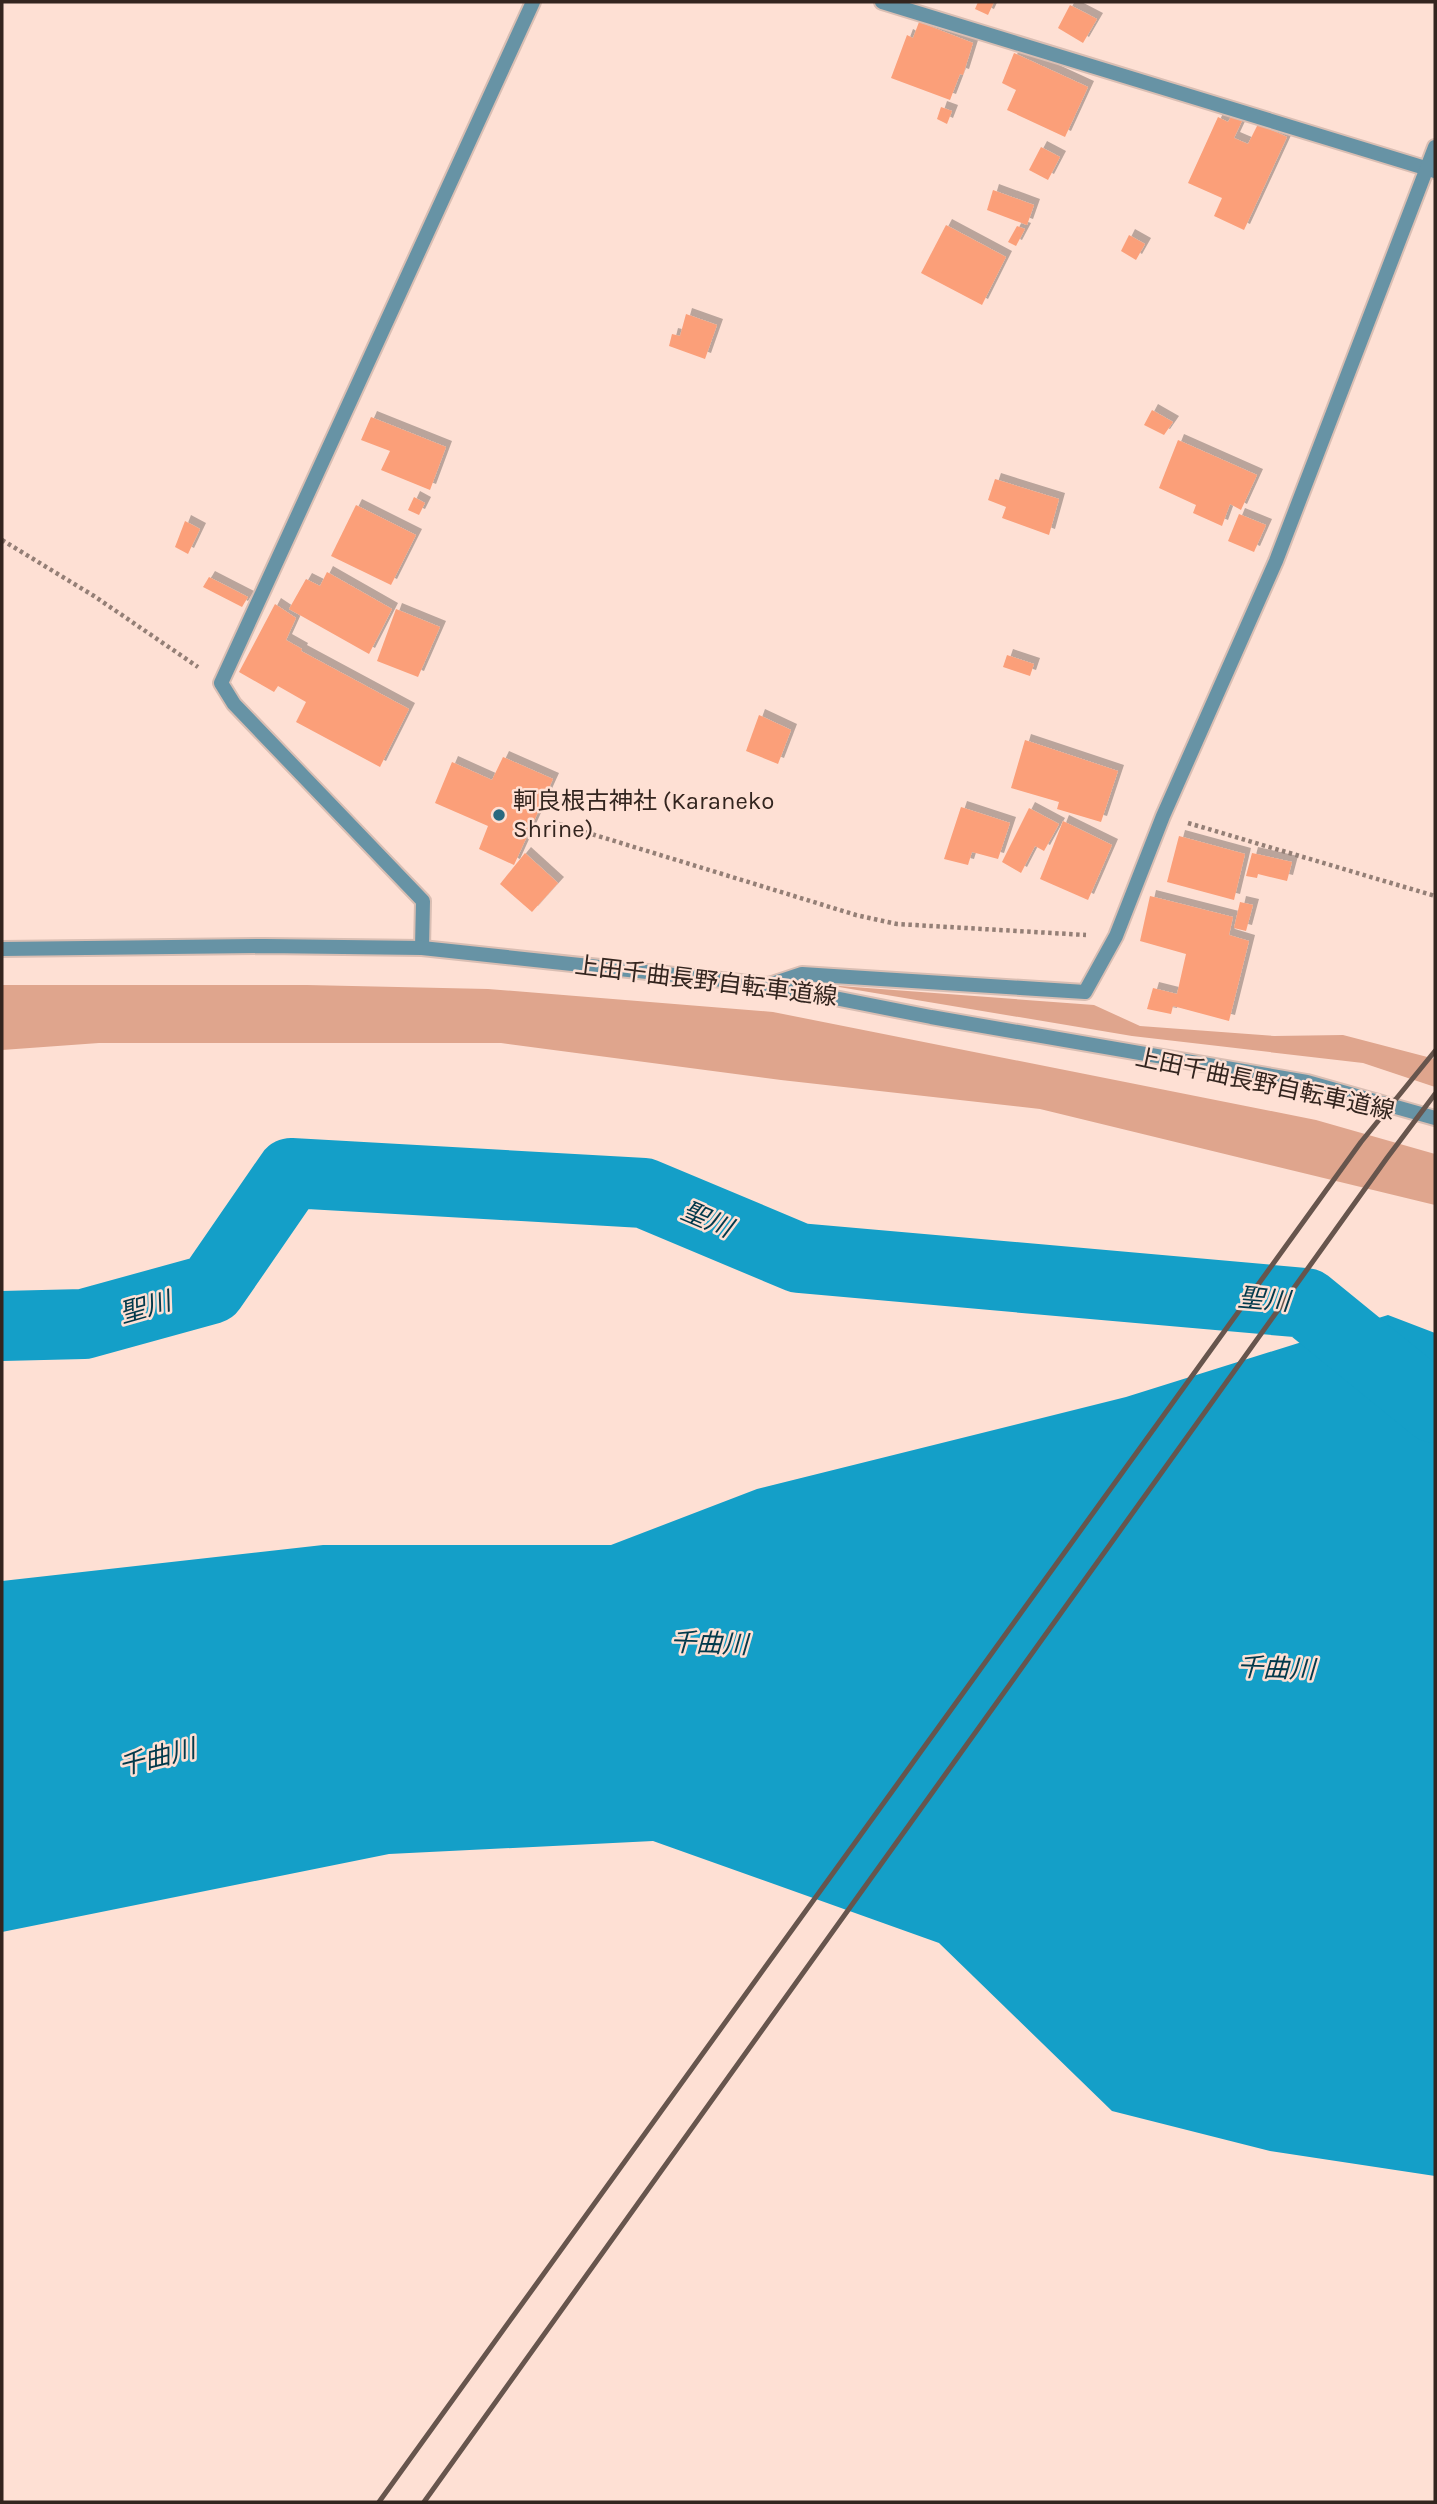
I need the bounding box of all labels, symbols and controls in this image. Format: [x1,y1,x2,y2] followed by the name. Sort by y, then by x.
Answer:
[513,787,774,843] place label: 軻良根古神社 (Karaneko Shrine)
[491,807,507,823] marker: 軻良根古神社 (Karaneko Shrine)
[573,951,839,1011] street label: 上田千曲長野自転車道線
[1133,1043,1397,1125] street label: 上田千曲長野自転車道線
[677,1195,740,1245] water label: 聖川
[1237,1282,1294,1317] water label: 聖川
[116,1285,177,1330] water label: 聖川
[669,1627,751,1660] water label: 千曲川
[1236,1652,1318,1685] water label: 千曲川
[116,1732,202,1782] water label: 千曲川

